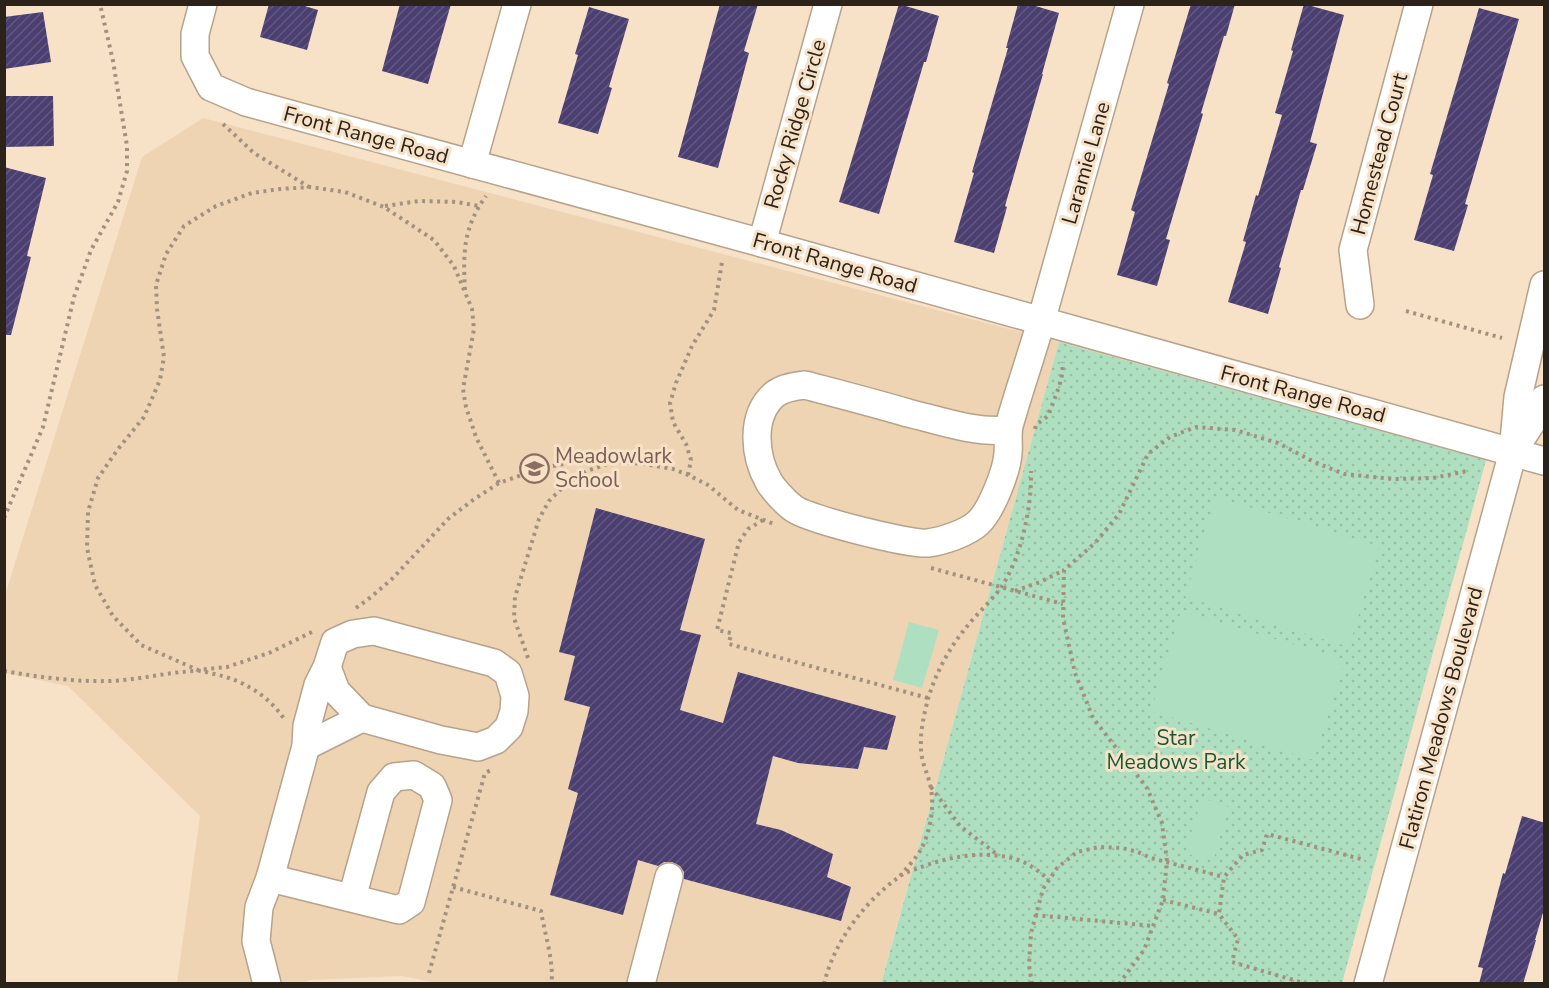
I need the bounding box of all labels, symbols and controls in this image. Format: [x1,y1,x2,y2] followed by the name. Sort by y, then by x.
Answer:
[757,36,833,212] street label: Rocky Ridge Circle
[1344,69,1414,238] street label: Homestead Court
[280,99,452,171] street label: Front Range Road
[1055,99,1117,227] street label: Laramie Lane
[750,226,920,300] street label: Front Range Road
[1217,358,1389,430] street label: Front Range Road
[555,442,673,494] place label: Meadowlark School
[518,452,550,484] school or university icon: Meadowlark School
[1392,584,1490,852] street label: Flatiron Meadows Boulevard
[1107,724,1246,776] park label: Star Meadows Park

